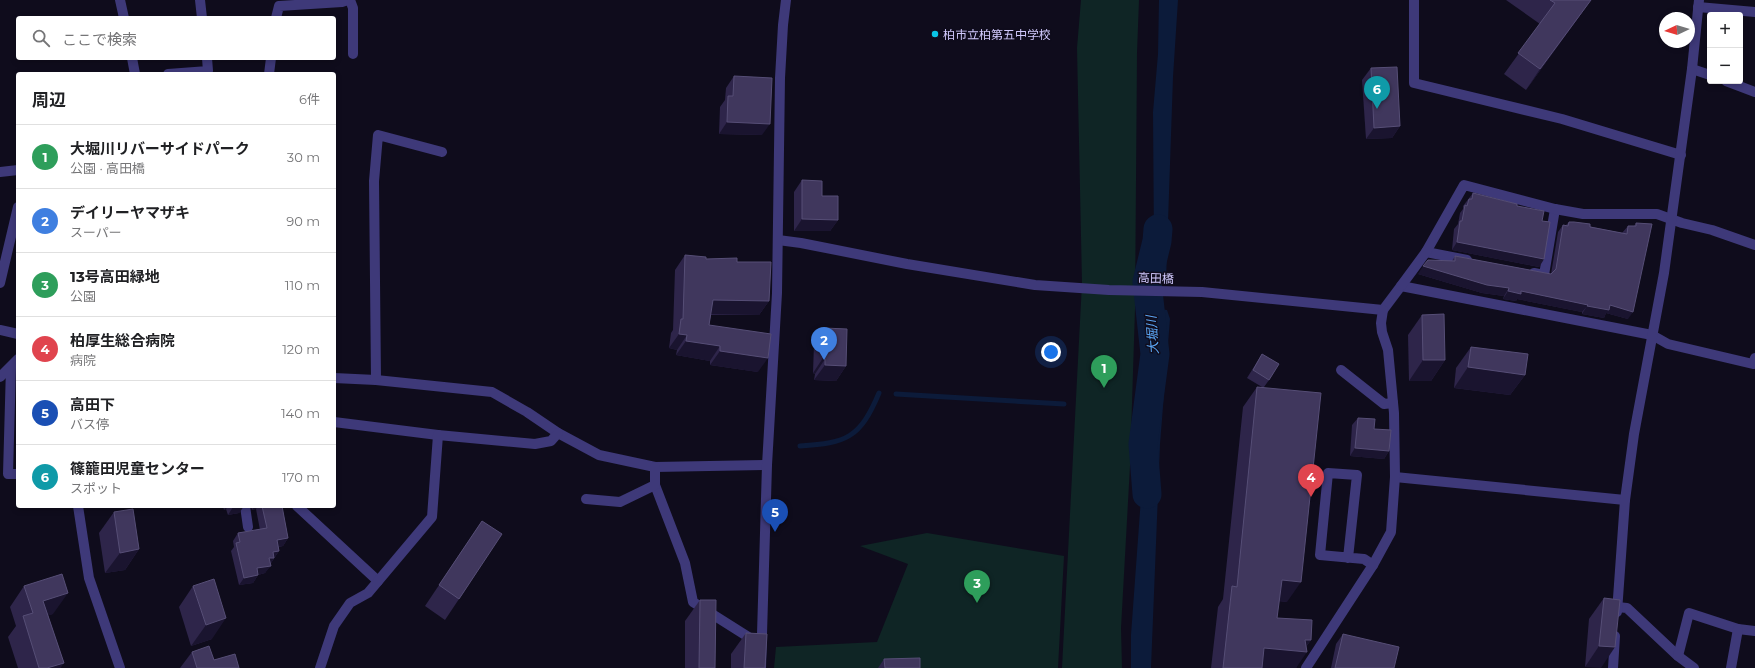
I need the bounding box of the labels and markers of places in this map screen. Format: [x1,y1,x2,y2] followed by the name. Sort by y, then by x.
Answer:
[943,27,1051,42] place label: 柏市立柏第五中学校
[930,29,940,39] marker: 柏市立柏第五中学校
[1364,76,1390,109] pin: 6
[811,327,837,360] pin: 2
[1091,355,1117,388] pin: 1
[1298,464,1324,497] pin: 4
[762,499,788,532] pin: 5
[964,570,990,603] pin: 3

